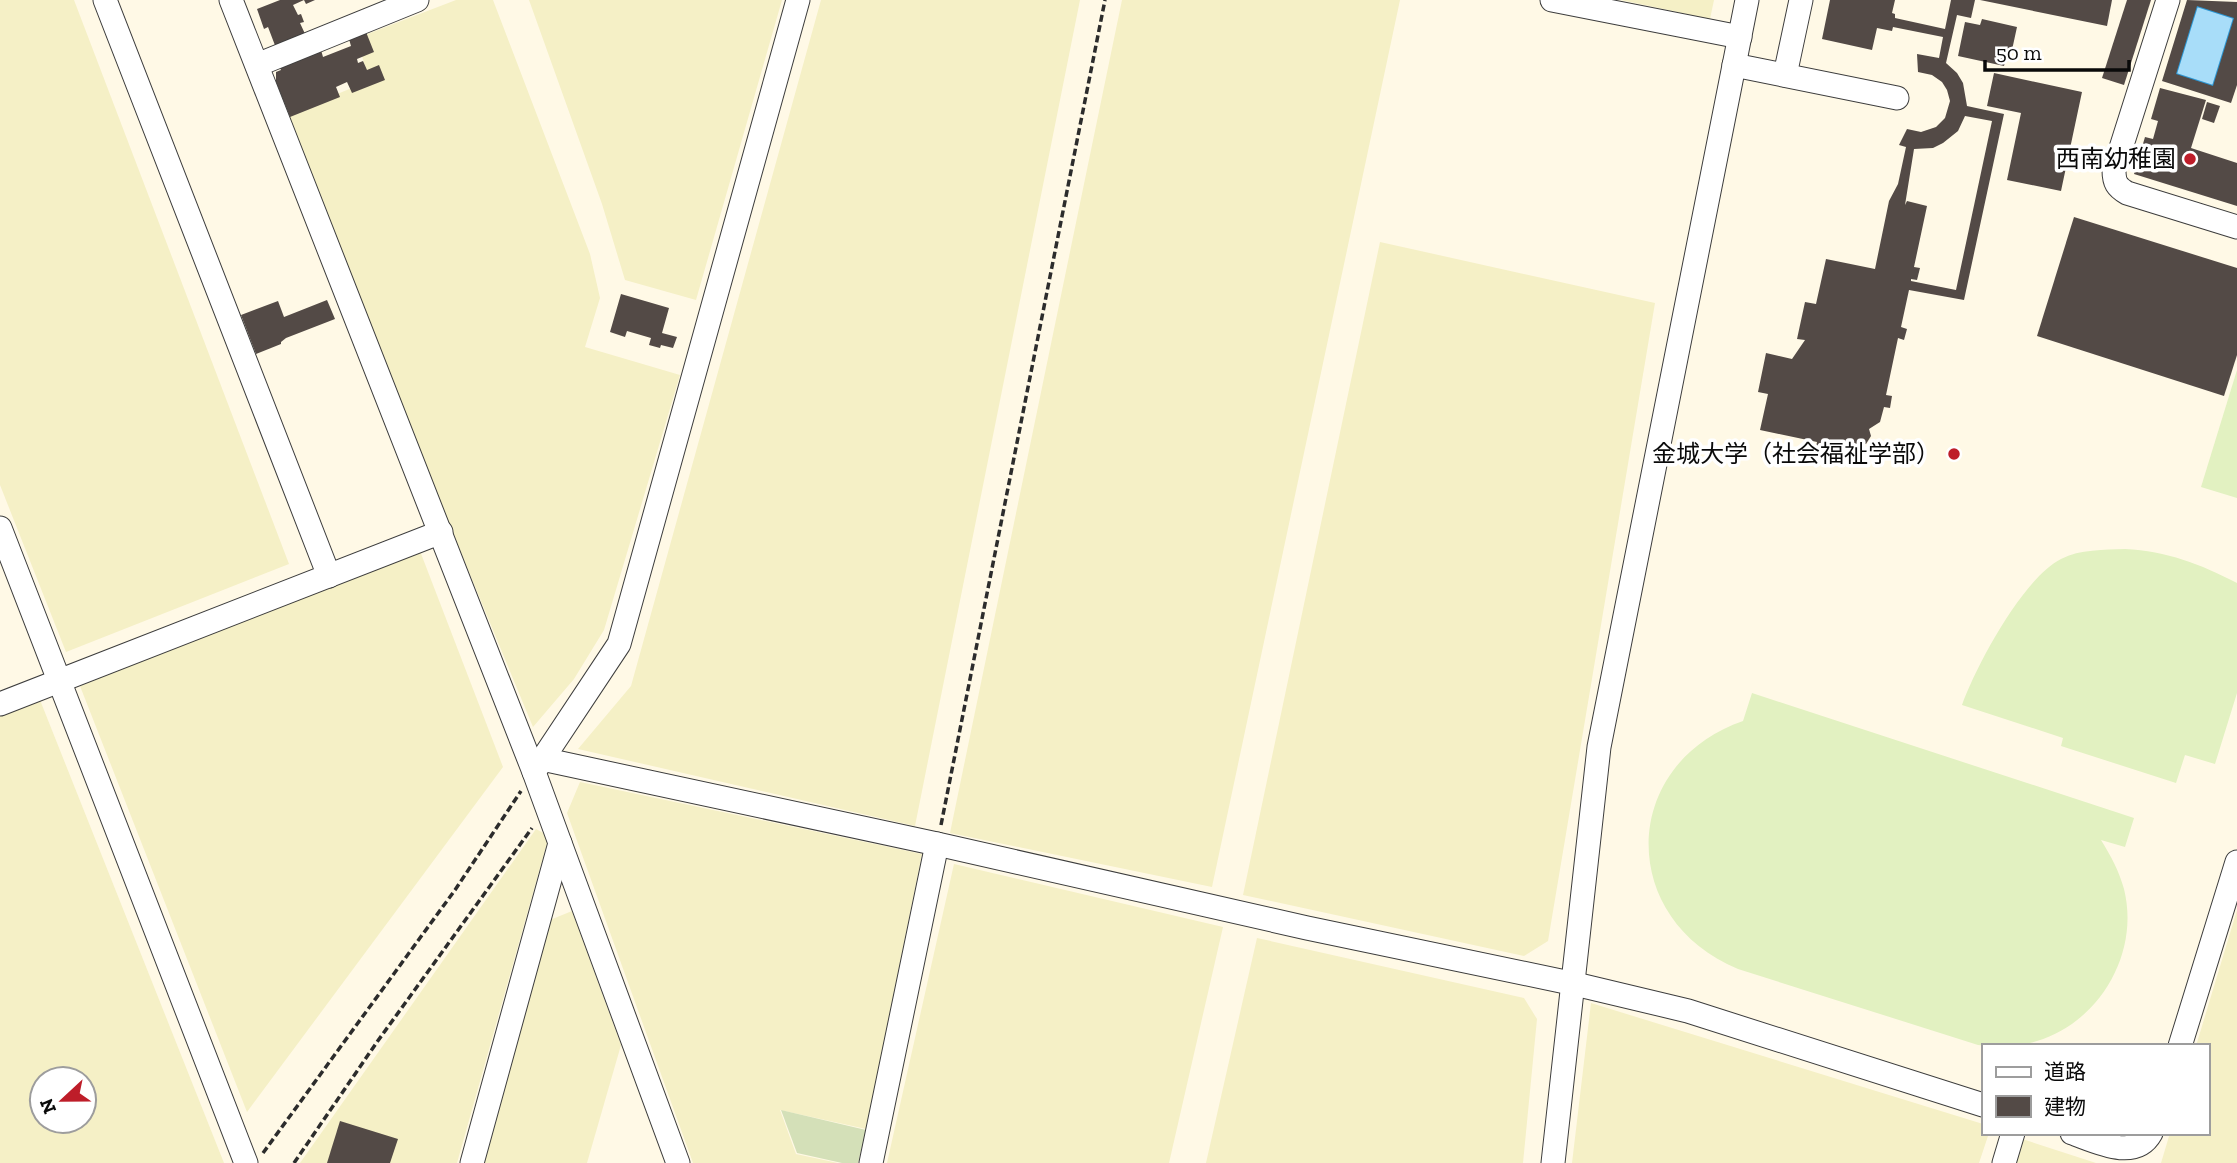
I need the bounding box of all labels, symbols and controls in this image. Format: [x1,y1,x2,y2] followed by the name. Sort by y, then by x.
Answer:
[1985,28,2128,72] scale bar
[1996,40,2042,65] text: 50 m
[2056,144,2176,173] place label: 西南幼稚園
[2182,151,2198,167] marker: 西南幼稚園
[1652,439,1940,468] place label: 金城大学（社会福祉学部）
[1946,446,1962,462] marker: 金城大学（社会福祉学部）
[1982,1044,2209,1135] legend
[2044,1059,2086,1084] text: 道路
[28,1065,98,1135] north arrow
[2044,1094,2086,1119] text: 建物
[34,1095,61,1117] text: N

